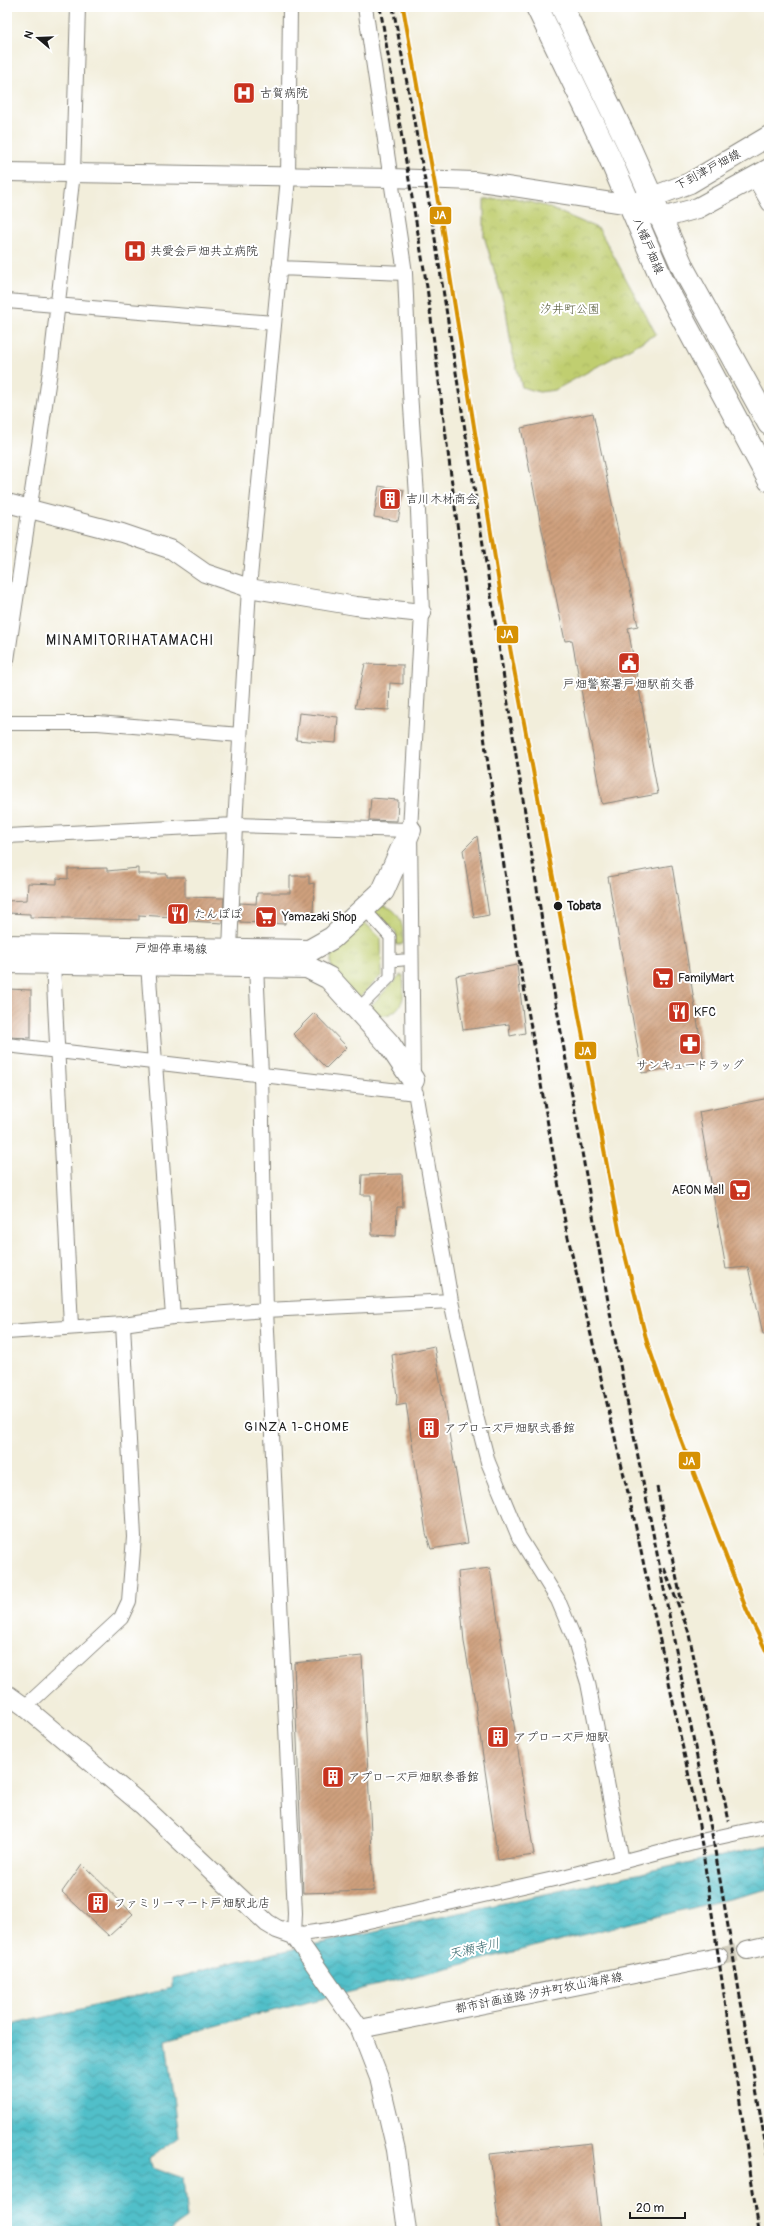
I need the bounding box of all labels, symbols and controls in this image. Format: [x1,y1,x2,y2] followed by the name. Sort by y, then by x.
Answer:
[18,18,58,58] north arrow
[22,29,37,41] text: N
[231,80,257,106] hospital icon: 古賀病院
[260,86,308,101] place label: 古賀病院
[673,146,743,194] street label: 下到津戸畑線
[429,206,452,225] line badge: JA
[434,209,447,222] text: JA
[629,215,667,277] street label: 八幡戸畑線
[122,238,148,264] hospital icon: 共愛会戸畑共立病院
[150,244,258,259] place label: 共愛会戸畑共立病院
[540,302,600,317] park label: 汐井町公園
[377,486,403,512] building icon: 吉川木材商会
[406,492,478,507] place label: 吉川木材商会
[496,625,519,644] line badge: JA
[501,628,514,641] text: JA
[46,632,214,649] district label: MINAMITORIHATAMACHI
[616,650,642,676] public building icon: 戸畑警察署戸畑駅前交番
[563,677,695,692] place label: 戸畑警察署戸畑駅前交番
[566,899,602,914] place label: Tobata
[552,900,564,912] marker: Tobata
[165,901,191,927] restaurant icon: たんぽぽ
[253,904,279,930] supermarket icon: Yamazaki Shop
[194,907,242,922] place label: たんぽぽ
[281,910,357,925] place label: Yamazaki Shop
[135,941,207,957] street label: 戸畑停車場線
[650,965,676,991] supermarket icon: FamilyMart
[678,971,734,986] place label: FamilyMart
[666,999,692,1025] restaurant icon: KFC
[694,1005,716,1020] place label: KFC
[677,1031,703,1057] pharmacy icon: サンキュードラッグ
[574,1041,597,1060] line badge: JA
[579,1045,592,1058] text: JA
[636,1058,744,1073] place label: サンキュードラッグ
[727,1177,753,1203] supermarket icon: AEON Mall
[672,1183,724,1198] place label: AEON Mall
[416,1415,442,1441] building icon: アプローズ戸畑駅弐番館
[244,1419,350,1435] district label: GINZA 1-CHOME
[444,1421,575,1436] place label: アプローズ戸畑駅弐番館
[678,1451,701,1470] line badge: JA
[683,1455,696,1468] text: JA
[485,1724,511,1750] building icon: アプローズ戸畑駅
[514,1730,609,1745] place label: アプローズ戸畑駅
[320,1764,346,1790] building icon: アプローズ戸畑駅参番館
[348,1770,479,1785] place label: アプローズ戸畑駅参番館
[85,1890,111,1916] building icon: ファミリーマート戸畑駅北店
[114,1896,270,1911] place label: ファミリーマート戸畑駅北店
[447,1935,501,1963] water label: 天瀬寺川
[454,1969,624,2017] street label: 都市計画道路 汐井町牧山海岸線
[630,2194,685,2220] scale bar
[636,2201,665,2216] text: 20 m

